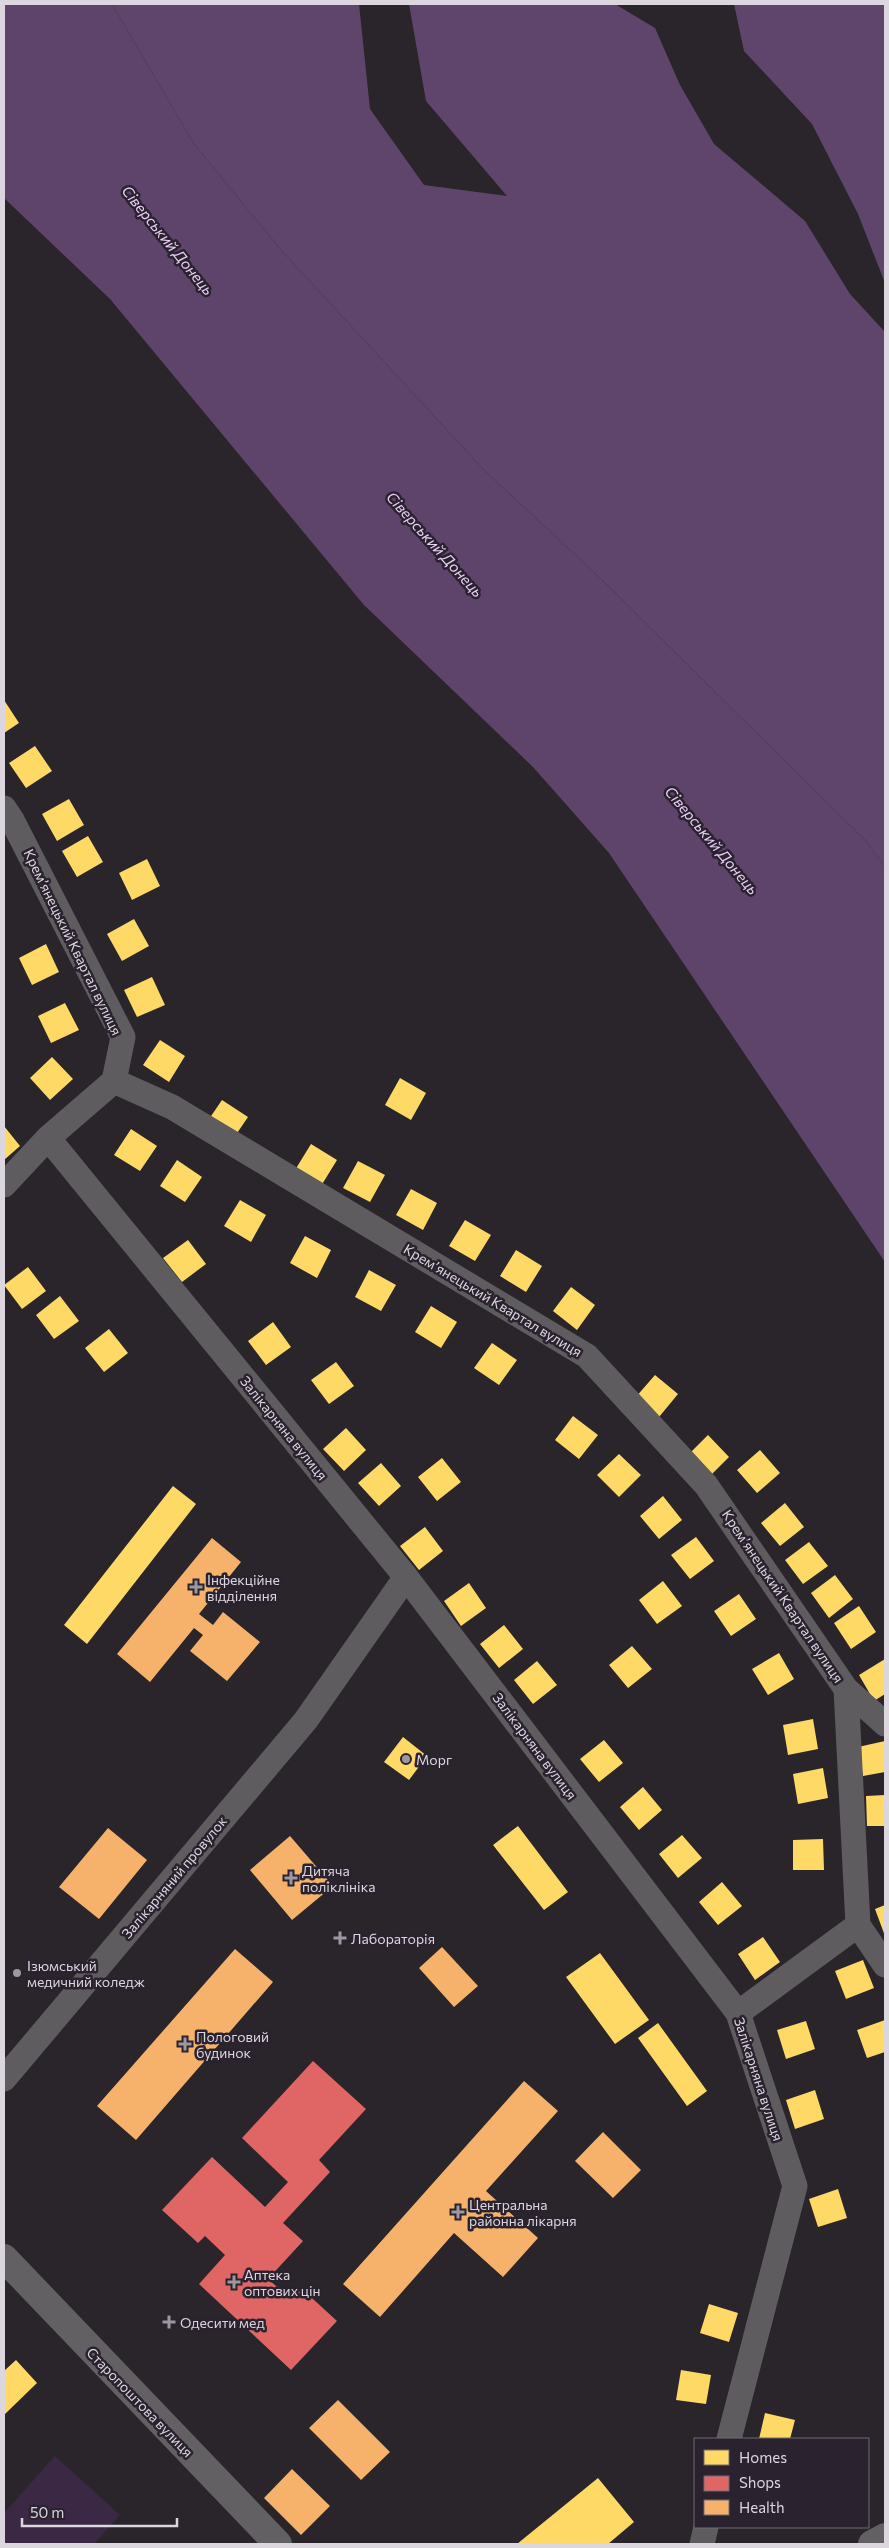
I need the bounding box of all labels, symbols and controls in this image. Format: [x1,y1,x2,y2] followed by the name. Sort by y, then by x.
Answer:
[118,182,218,299] water label: Сіверський Донець
[383,488,487,601] water label: Сіверський Донець
[662,782,763,898] water label: Сіверський Донець
[20,846,126,1038] street label: Крем’янецький Квартал вулиця
[401,1240,585,1360] street label: Крем’янецький Квартал вулиця
[237,1373,331,1483] street label: Залікарняна вулиця
[719,1506,847,1686] street label: Крем’янецький Квартал вулиця
[207,1571,280,1604] place label: Інфекційне відділення
[189,1580,203,1594] marker: Інфекційне відділення
[489,1689,581,1803] street label: Залікарняна вулиця
[416,1751,452,1768] place label: Морг
[400,1753,412,1765] marker: Морг
[118,1812,231,1942] street label: Залікарняний провулок
[302,1862,375,1895] place label: Дитяча поліклініка
[284,1871,298,1885] marker: Дитяча поліклініка
[351,1930,435,1947] place label: Лабораторія
[333,1931,347,1945] marker: Лабораторія
[27,1957,145,1990] place label: Ізюмський медичний коледж
[11,1967,23,1979] marker: Ізюмський медичний коледж
[731,2015,787,2143] street label: Залікарняна вулиця
[196,2028,269,2061] place label: Пологовий будинок
[178,2037,192,2051] marker: Пологовий будинок
[469,2196,577,2229] place label: Центральна районна лікарня
[451,2205,465,2219] marker: Центральна районна лікарня
[244,2266,321,2299] place label: Аптека оптових цін
[228,2276,240,2288] marker: Аптека оптових цін
[180,2314,265,2331] place label: Одесити мед
[162,2315,176,2329] marker: Одесити мед
[83,2344,197,2460] street label: Старопоштова вулиця
[694,2438,869,2528] legend
[739,2448,787,2466] text: Homes
[739,2473,781,2491] text: Shops
[22,2496,178,2528] scale bar
[739,2498,785,2516] text: Health
[30,2503,64,2521] text: 50 m

